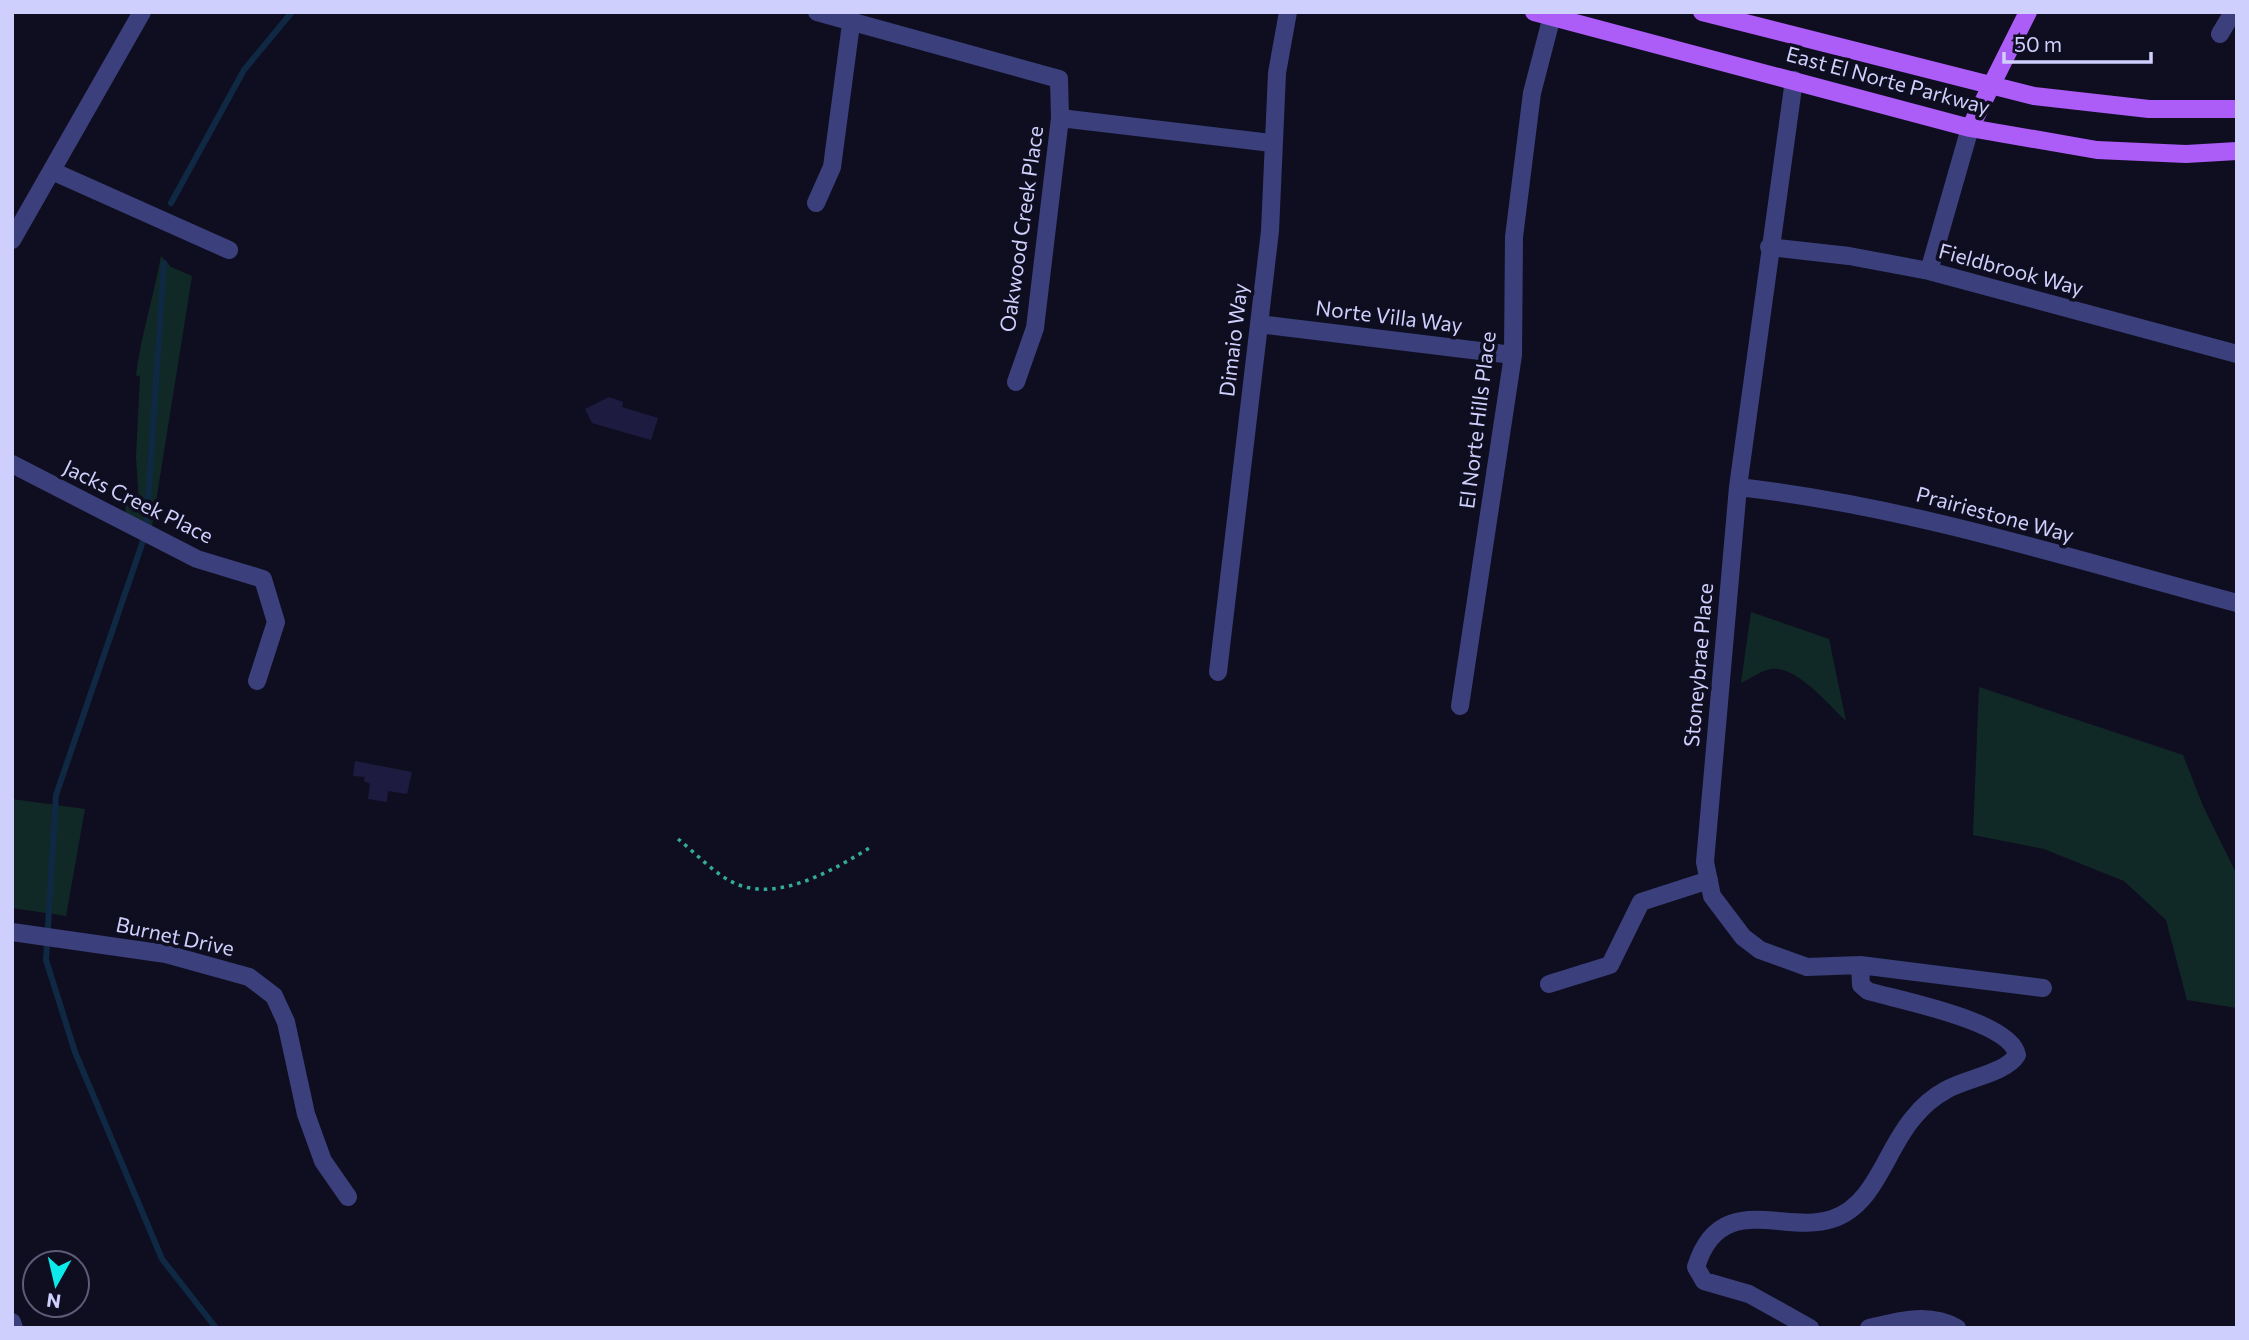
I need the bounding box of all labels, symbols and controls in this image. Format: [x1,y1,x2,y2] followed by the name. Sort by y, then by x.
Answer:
[2004,21,2151,65] scale bar
[2014,31,2062,56] text: 50 m
[1784,40,1993,119] street label: East El Norte Parkway
[994,124,1047,334] street label: Oakwood Creek Place
[1936,237,2087,300] street label: Fieldbrook Way
[1213,282,1252,398] street label: Dimaio Way
[1314,294,1464,337] street label: Norte Villa Way
[1453,330,1500,510] street label: El Norte Hills Place
[60,454,218,548] street label: Jacks Creek Place
[1914,480,2077,547] street label: Prairiestone Way
[1678,582,1717,748] street label: Stoneybrae Place
[114,911,237,960] street label: Burnet Drive
[21,1249,91,1319] north arrow
[45,1289,62,1314] text: N

